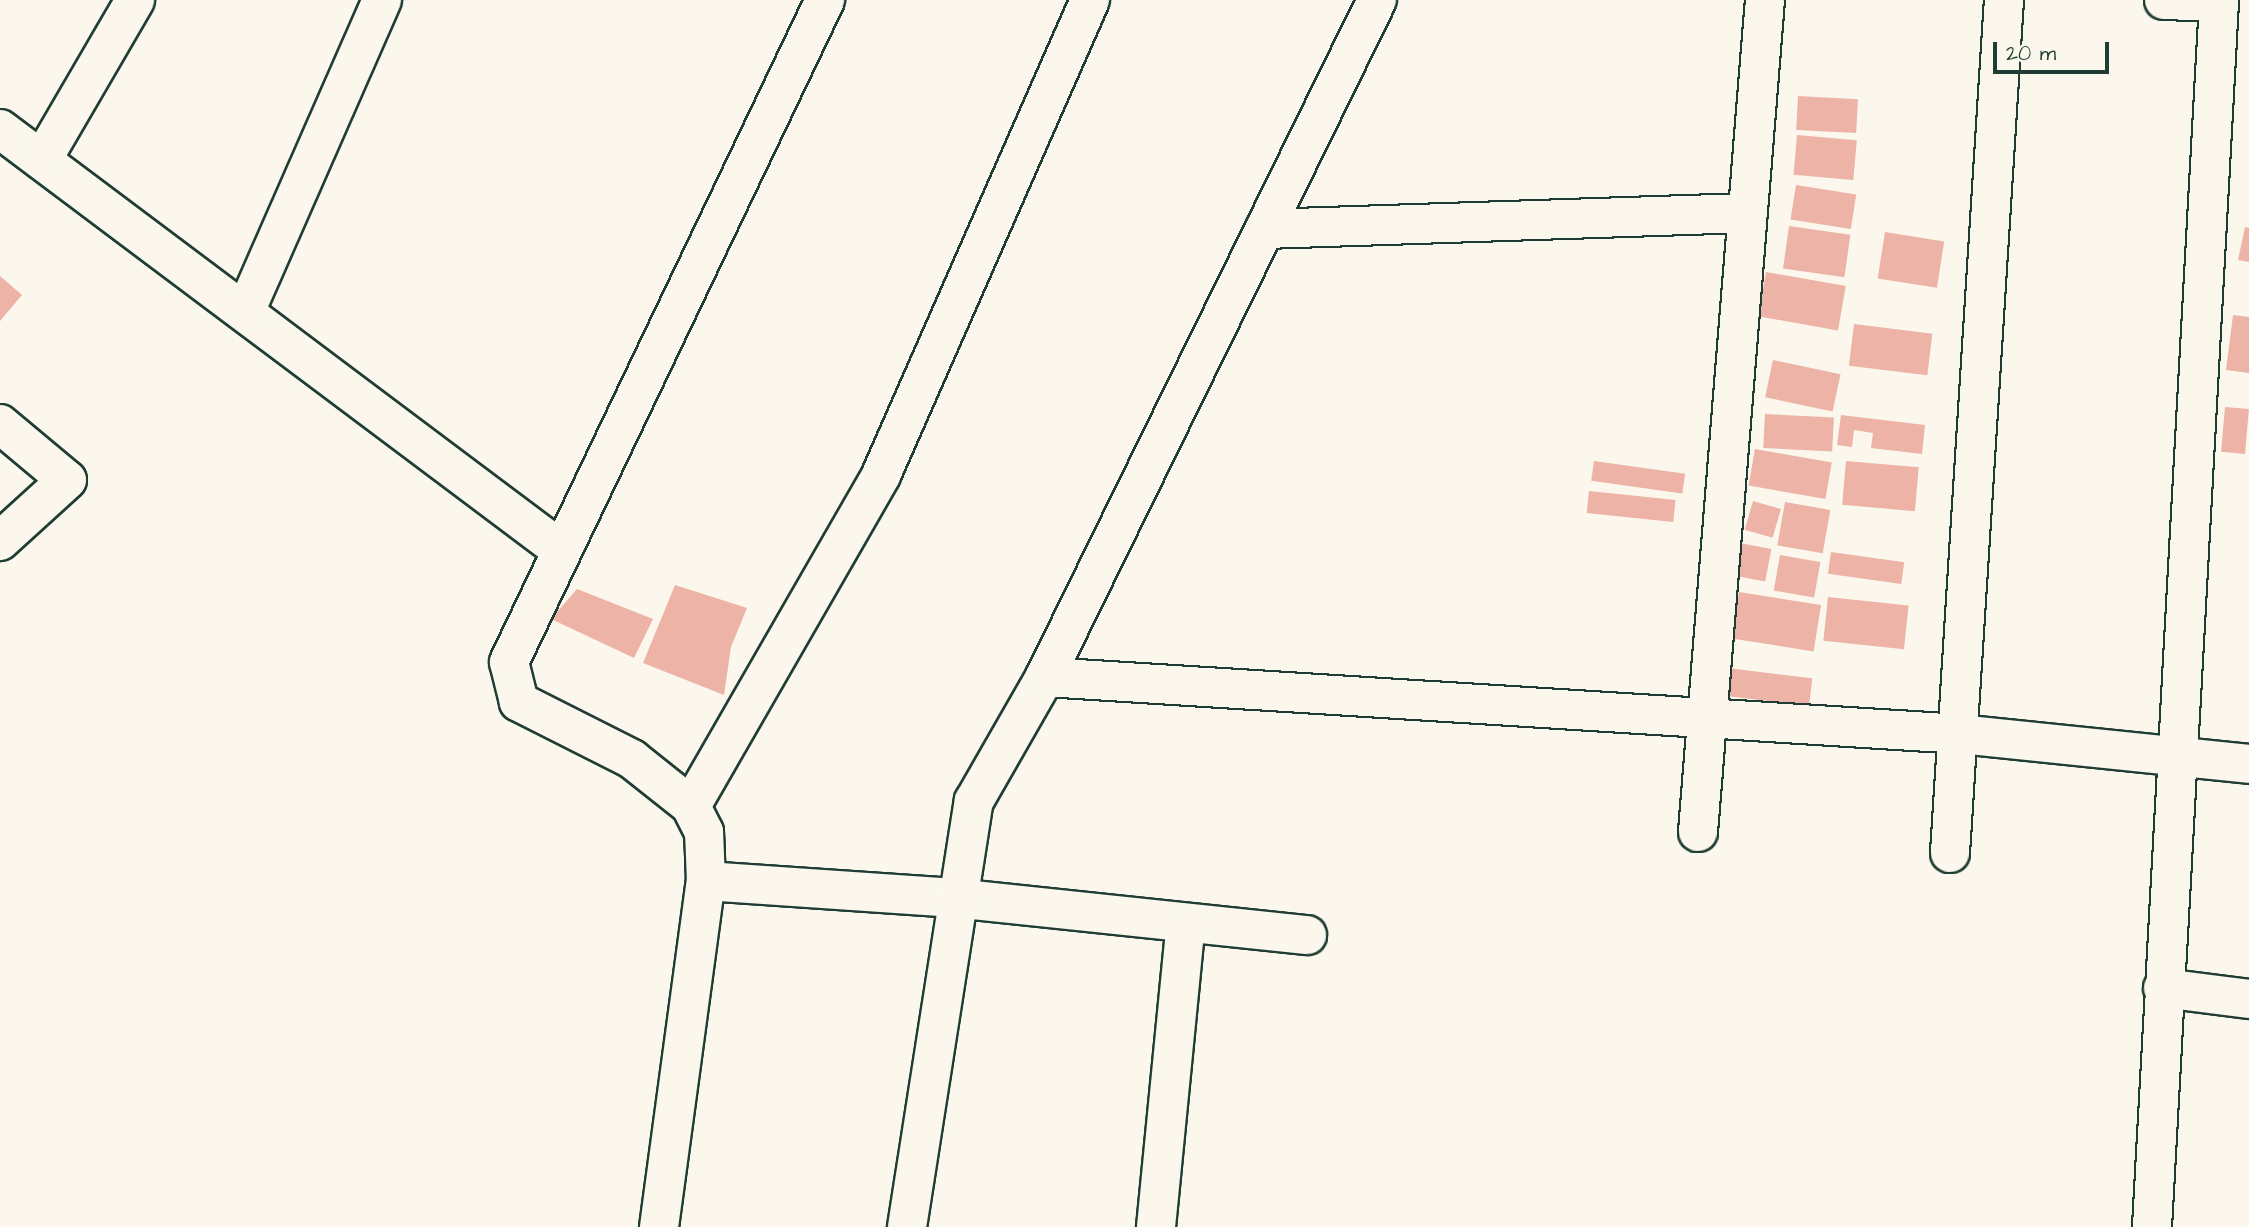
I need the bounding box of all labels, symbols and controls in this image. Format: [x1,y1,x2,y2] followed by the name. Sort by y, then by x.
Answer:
[1997,28,2112,72] scale bar
[2006,39,2056,68] text: 20 m

